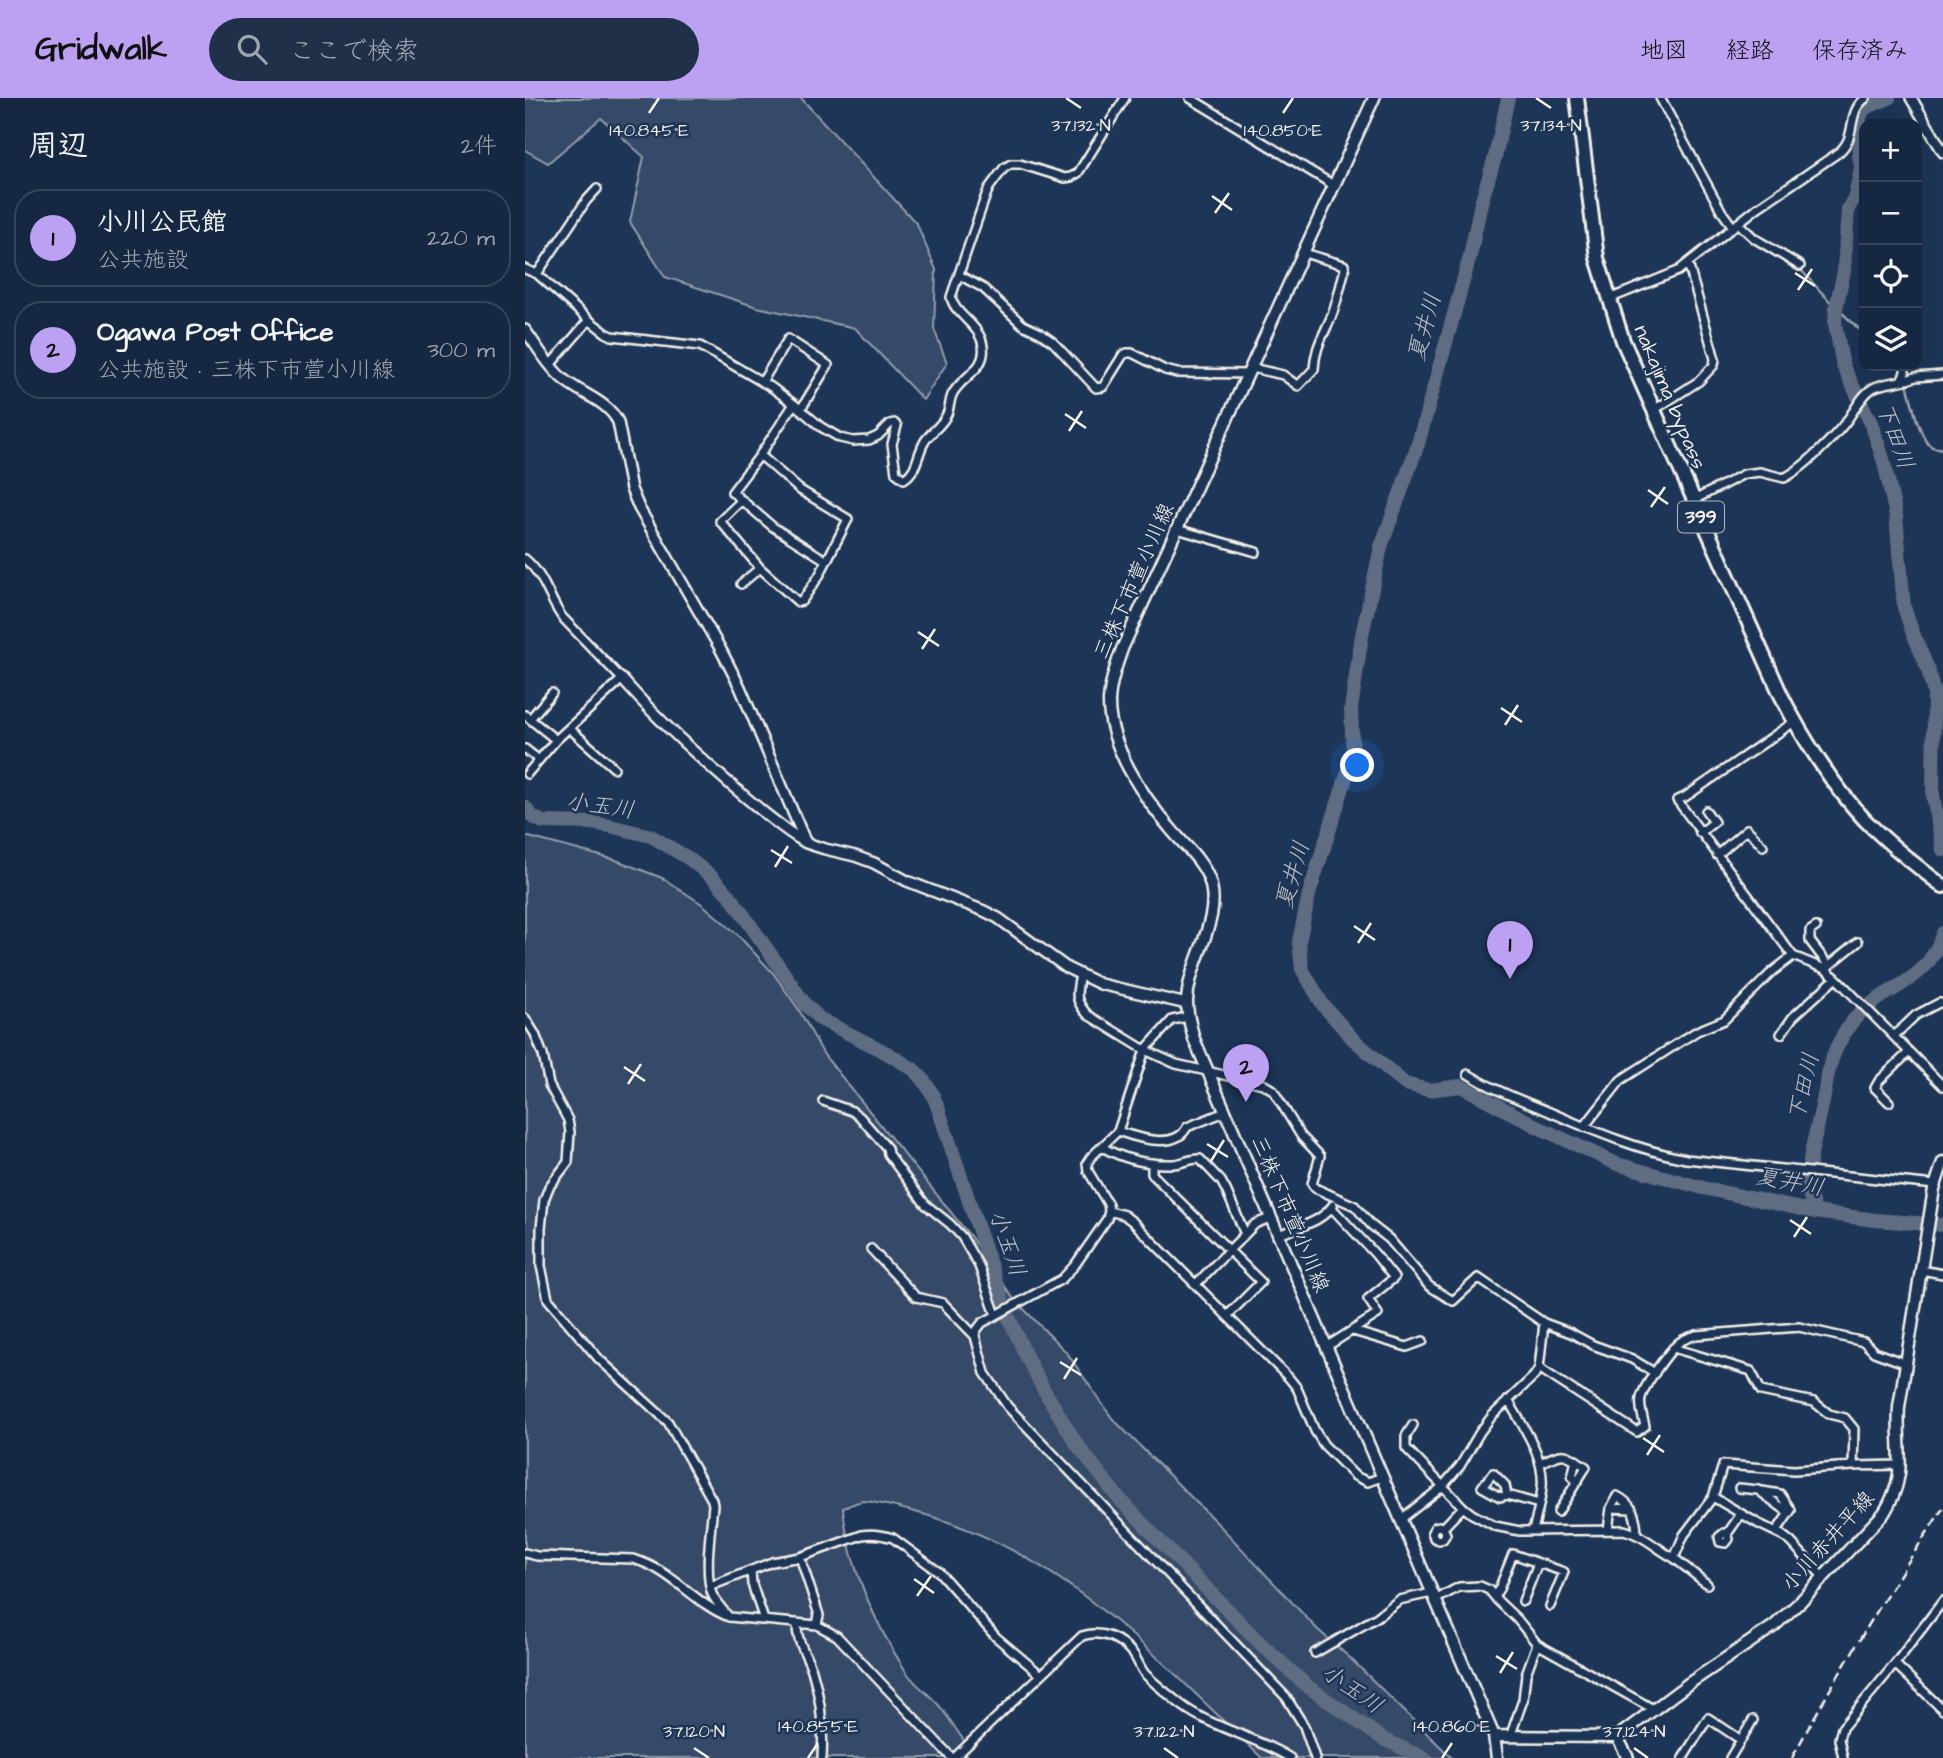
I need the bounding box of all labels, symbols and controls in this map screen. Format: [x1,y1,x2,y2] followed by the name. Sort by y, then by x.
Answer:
[209,18,699,81] search box
[35,26,167,72] text: Gridwalk
[233,30,271,68] icon: search
[289,33,419,69] text: ここで検索
[1640,34,1688,68] text: 地図
[1726,34,1774,68] text: 経路
[1812,34,1908,68] text: 保存済み
[1051,113,1111,138] text: 37.132°N
[1520,113,1582,138] text: 37.134°N
[609,118,689,143] text: 140.845°E
[1244,118,1323,143] text: 140.850°E
[1859,119,1922,371] map controls
[1859,119,1922,182] button: +
[28,125,88,167] text: 周辺
[461,130,497,162] text: 2件
[1859,182,1922,245] button: −
[97,204,227,240] text: 小川公民館
[52,222,54,254] text: 1
[427,222,495,254] text: 220 m
[97,244,189,276] text: 公共施設
[1859,245,1922,308] button: locate
[1401,290,1449,364] water label: 夏井川
[1859,308,1922,371] button: layers
[97,314,334,350] text: Ogawa Post Office
[1625,321,1713,474] street label: nakajima bypass
[46,334,60,366] text: 2
[427,334,495,366] text: 300 m
[97,354,395,386] text: 公共施設 · 三株下市萱小川線
[1868,398,1922,474] water label: 下田川
[1087,498,1181,664] street label: 三株下市萱小川線
[1678,502,1724,532] road number: 399
[1340,748,1374,782] your location
[564,785,636,827] water label: 小玉川
[1268,837,1318,913] water label: 夏井川
[1487,921,1533,979] pin: 1
[1223,1044,1269,1102] pin: 2
[1781,1050,1827,1124] water label: 下田川
[1244,1131,1336,1297] street label: 三株下市萱小川線
[1753,1160,1827,1204] water label: 夏井川
[981,1205,1033,1281] water label: 小玉川
[1775,1484,1881,1598] street label: 小川赤井平線
[1315,1656,1389,1722] water label: 小玉川
[778,1714,858,1739] text: 140.855°E
[1413,1714,1491,1739] text: 140.860°E
[663,1719,725,1744] text: 37.120°N
[1134,1719,1194,1744] text: 37.122°N
[1603,1719,1665,1744] text: 37.124°N

